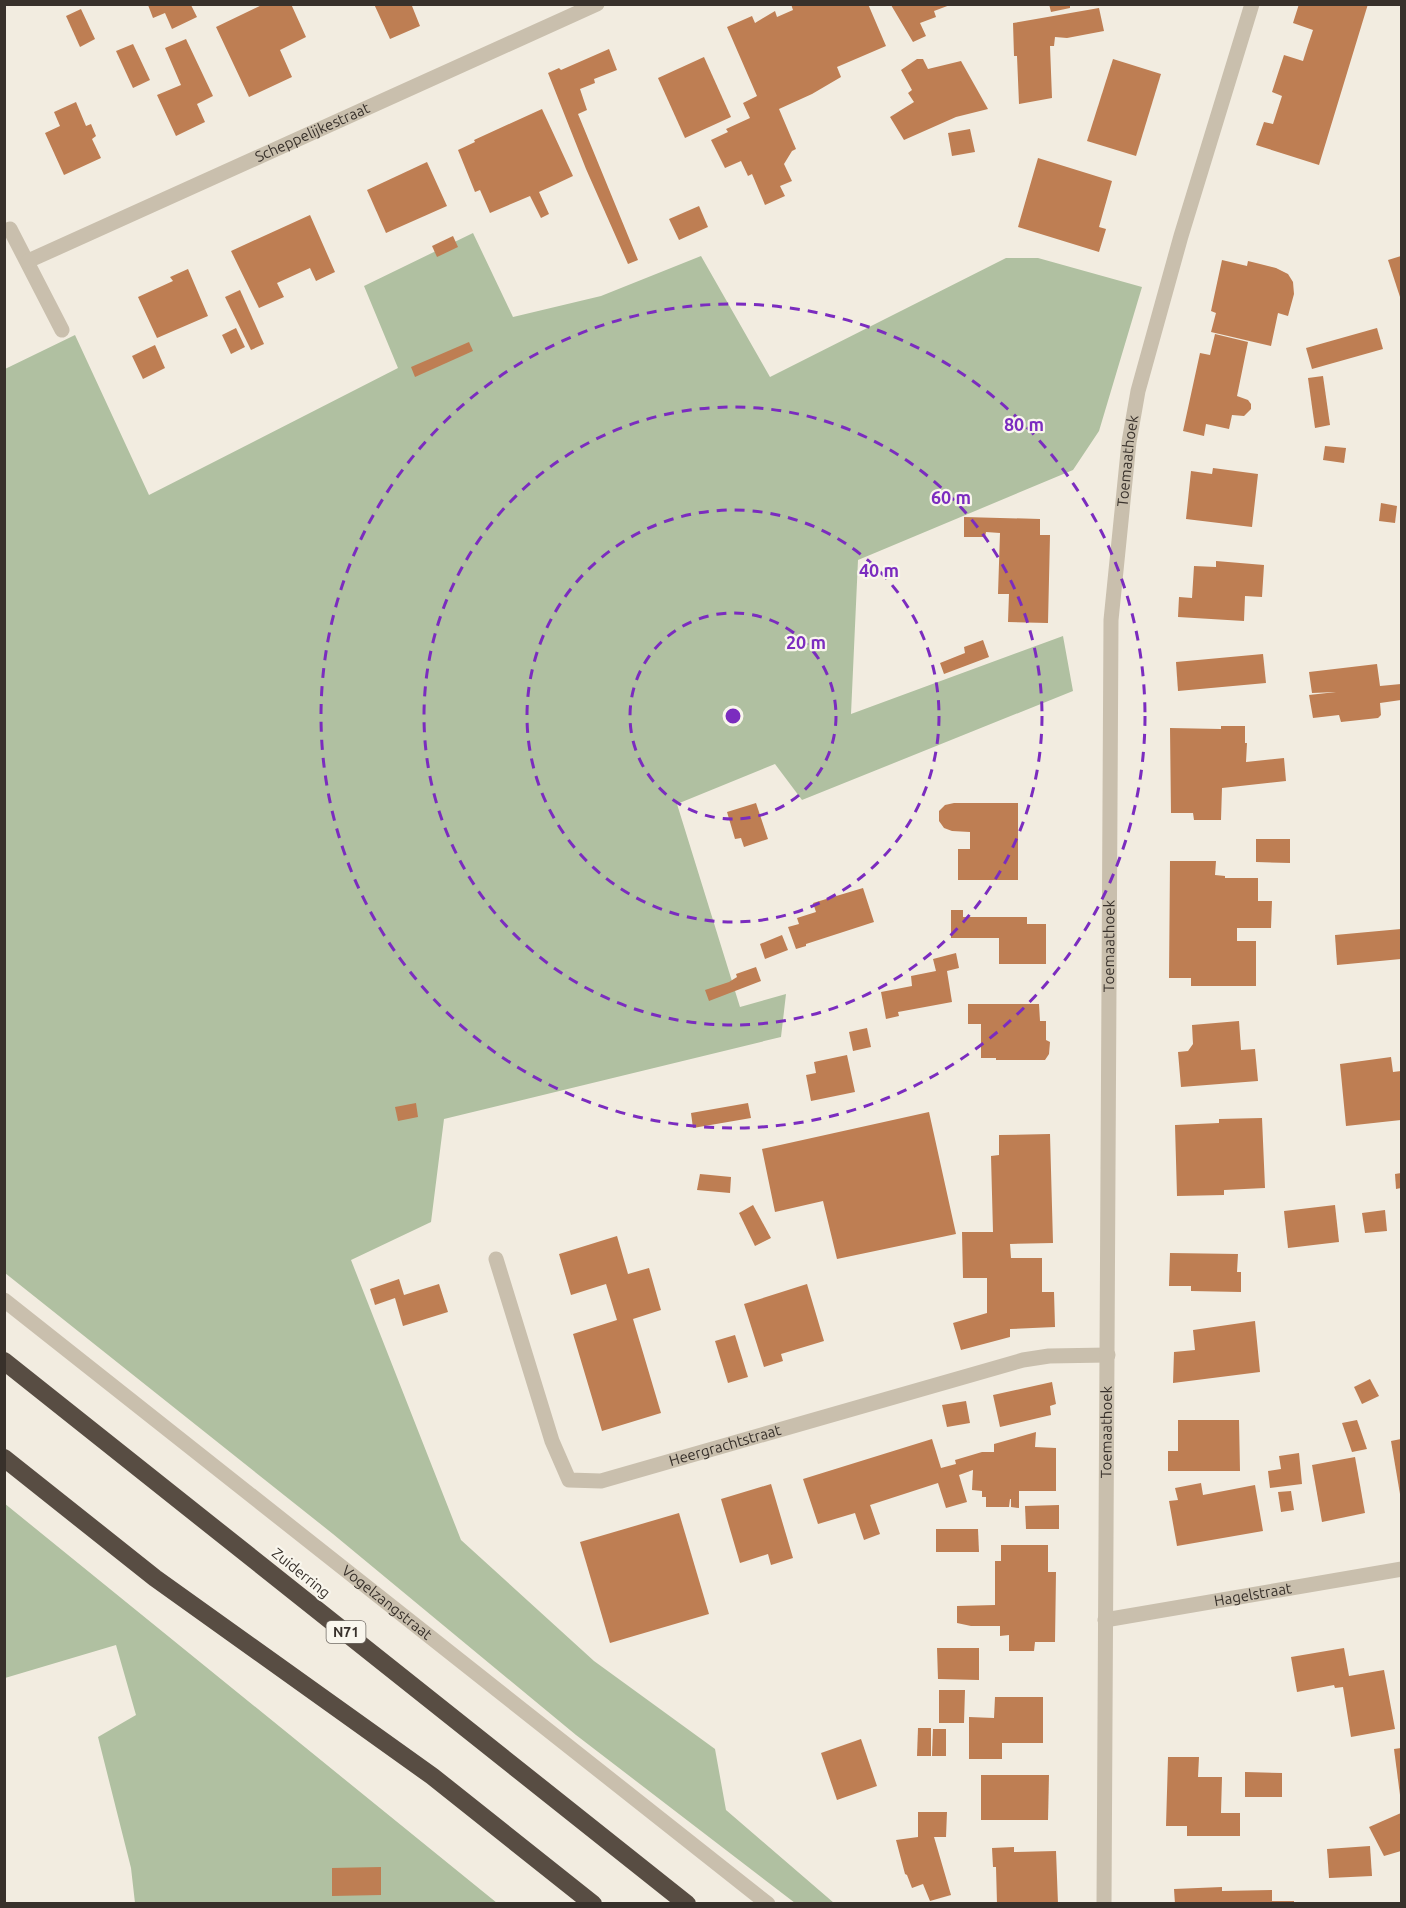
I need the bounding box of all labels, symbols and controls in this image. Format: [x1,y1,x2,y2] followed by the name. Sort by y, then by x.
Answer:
[252,99,372,165] street label: Scheppelijkestraat
[1114,413,1142,508] street label: Toemaathoek
[1004,414,1044,434] text: 80 m
[931,487,971,507] text: 60 m
[859,560,899,580] text: 40 m
[786,632,826,652] text: 20 m
[723,706,743,726] centre of rings
[1100,899,1117,992] street label: Toemaathoek
[1097,1385,1115,1478] street label: Toemaathoek
[667,1421,783,1469] street label: Heergrachtstraat
[269,1544,334,1601] street label: Zuiderring
[339,1562,436,1643] street label: Vogelzangstraat
[1213,1579,1293,1609] street label: Hagelstraat
[326,1621,366,1643] road number: N71

